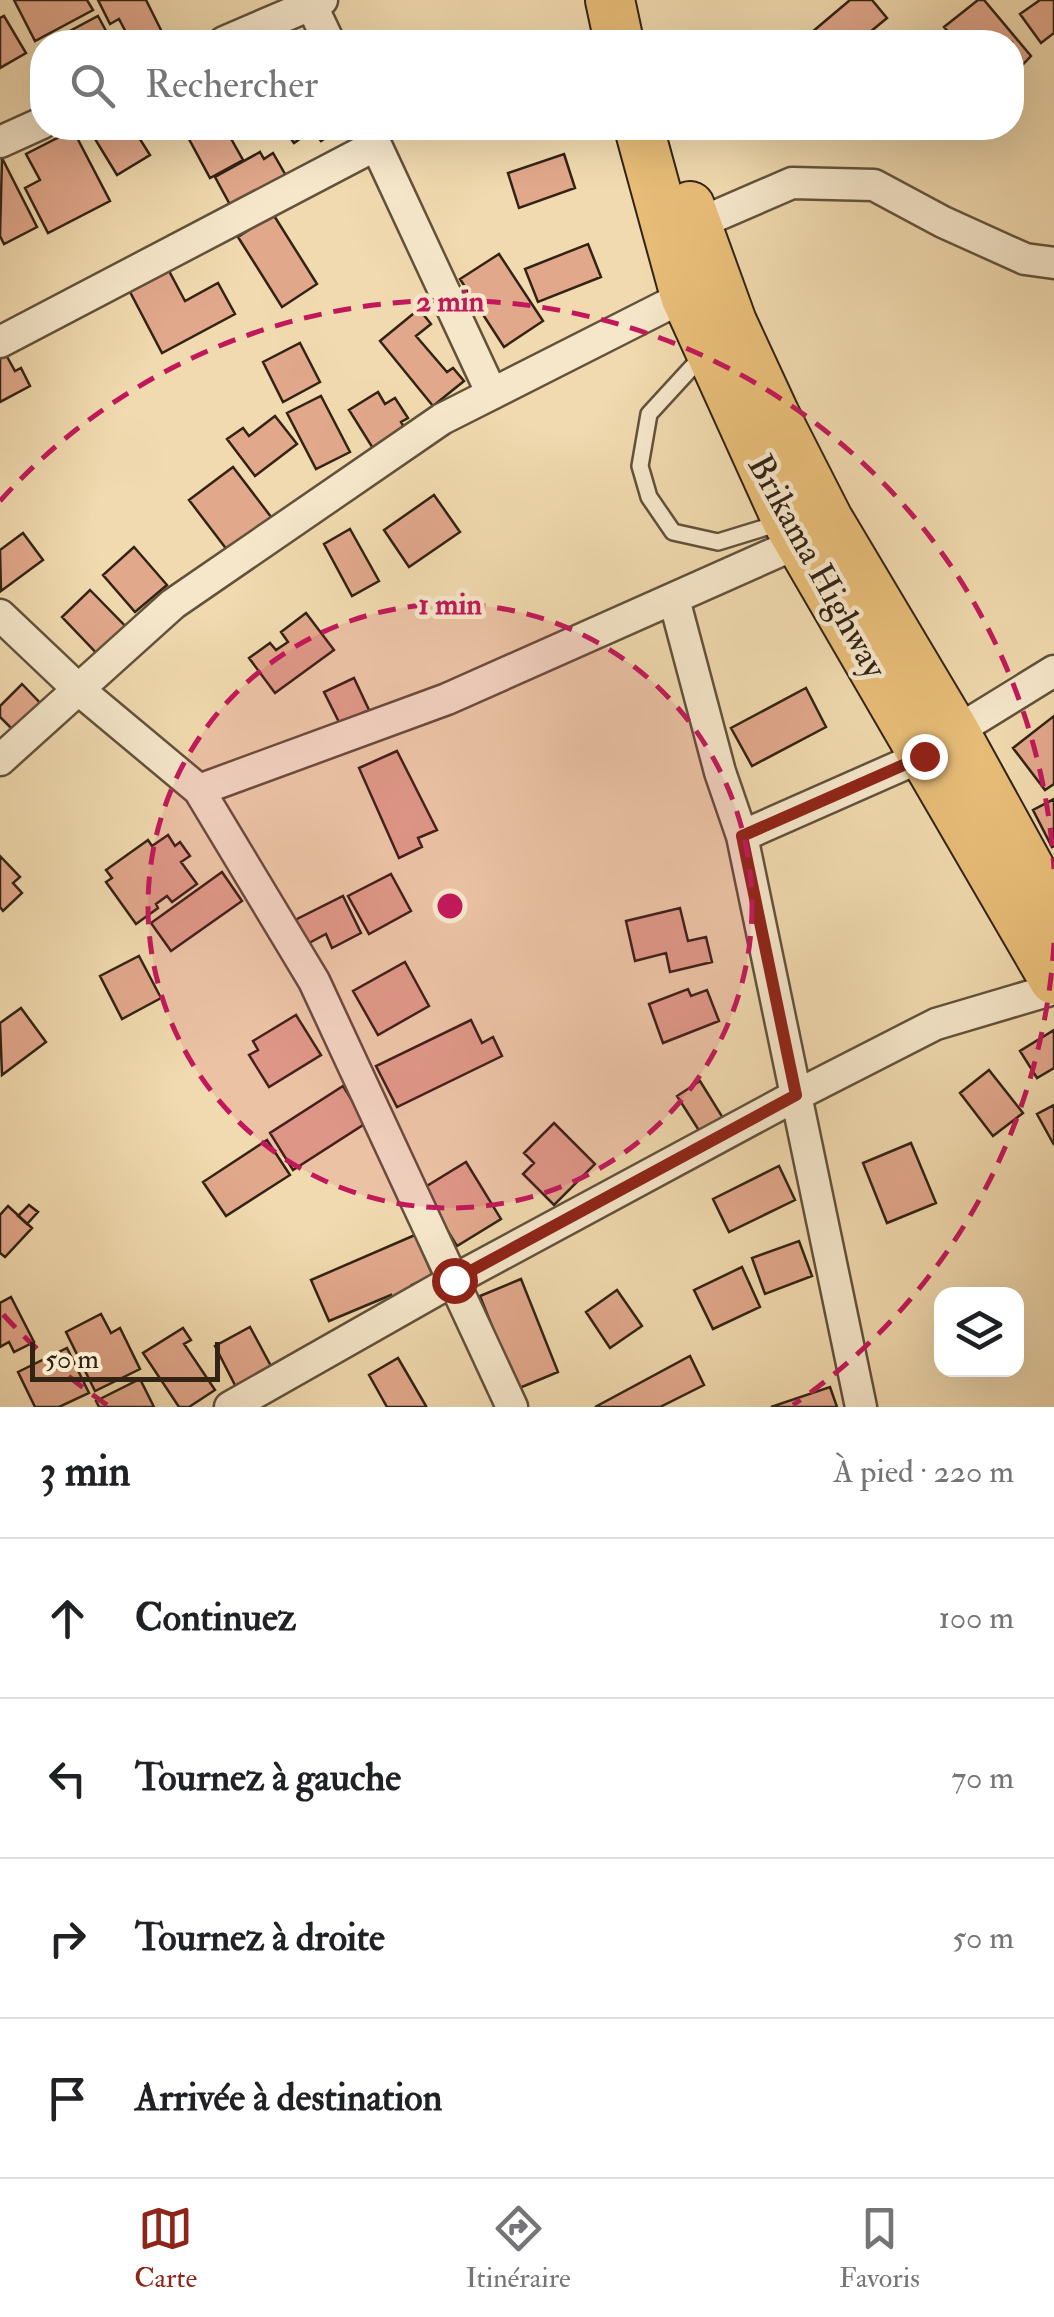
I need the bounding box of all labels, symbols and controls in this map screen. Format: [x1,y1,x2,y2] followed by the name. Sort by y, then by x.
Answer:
[30,30,1024,140] search box
[65,58,120,113] icon: search
[145,61,318,109] text: Rechercher
[416,283,485,320] text: 2 min
[738,447,897,687] street label: Brikama Highway
[418,586,482,623] text: 1 min
[902,734,948,780] route end
[432,888,468,924] centre of rings
[432,1258,478,1304] route start
[934,1287,1024,1377] map controls
[934,1287,1024,1377] button: layers
[30,1337,220,1382] scale bar
[45,1342,99,1377] text: 50 m
[40,1446,130,1498] text: 3 min
[833,1452,1014,1492] text: À pied · 220 m
[40,1591,95,1646] icon: ahead
[135,1594,296,1642] text: Continuez
[938,1598,1014,1638] text: 100 m
[40,1751,95,1806] icon: left
[135,1754,401,1802] text: Tournez à gauche
[951,1758,1014,1798] text: 70 m
[40,1911,95,1966] icon: right
[135,1914,385,1962] text: Tournez à droite
[952,1918,1014,1958] text: 50 m
[40,2071,95,2126] icon: arrive
[135,2074,442,2122] text: Arrivée à destination
[134,2201,197,2296] tab: Carte
[466,2201,571,2296] tab: Itinéraire
[839,2201,920,2296] tab: Favoris

